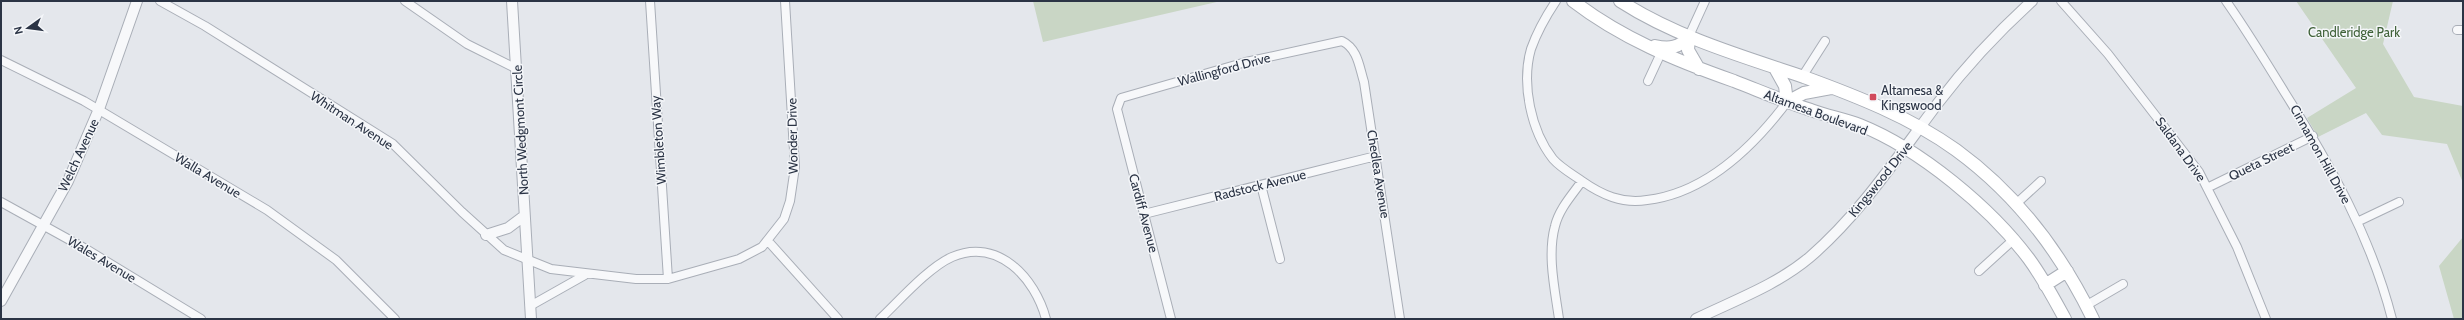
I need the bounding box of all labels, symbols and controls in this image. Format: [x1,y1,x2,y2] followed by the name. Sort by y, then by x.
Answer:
[8,8,48,48] north arrow
[2308,24,2400,40] park label: Candleridge Park
[11,25,26,36] text: N
[1176,49,1272,89] street label: Wallingford Drive
[509,64,531,196] street label: North Wedgmont Circle
[1881,82,1943,113] place label: Altamesa & Kingswood
[1762,86,1870,138] street label: Altamesa Boulevard
[308,87,397,153] street label: Whitman Avenue
[1868,92,1878,102] marker: Altamesa & Kingswood
[647,94,669,185] street label: Wimbleton Way
[783,97,801,174] street label: Wonder Drive
[2287,102,2355,207] street label: Cinnamon Hill Drive
[2152,114,2210,185] street label: Saldana Drive
[54,116,102,194] street label: Welch Avenue
[1364,129,1394,220] street label: Chedlea Avenue
[1845,138,1916,220] street label: Kingswood Drive
[2226,138,2297,184] street label: Queta Street
[172,149,244,201] street label: Walla Avenue
[1212,166,1308,204] street label: Radstock Avenue
[1126,172,1162,254] street label: Cardiff Avenue
[65,232,139,286] street label: Wales Avenue

